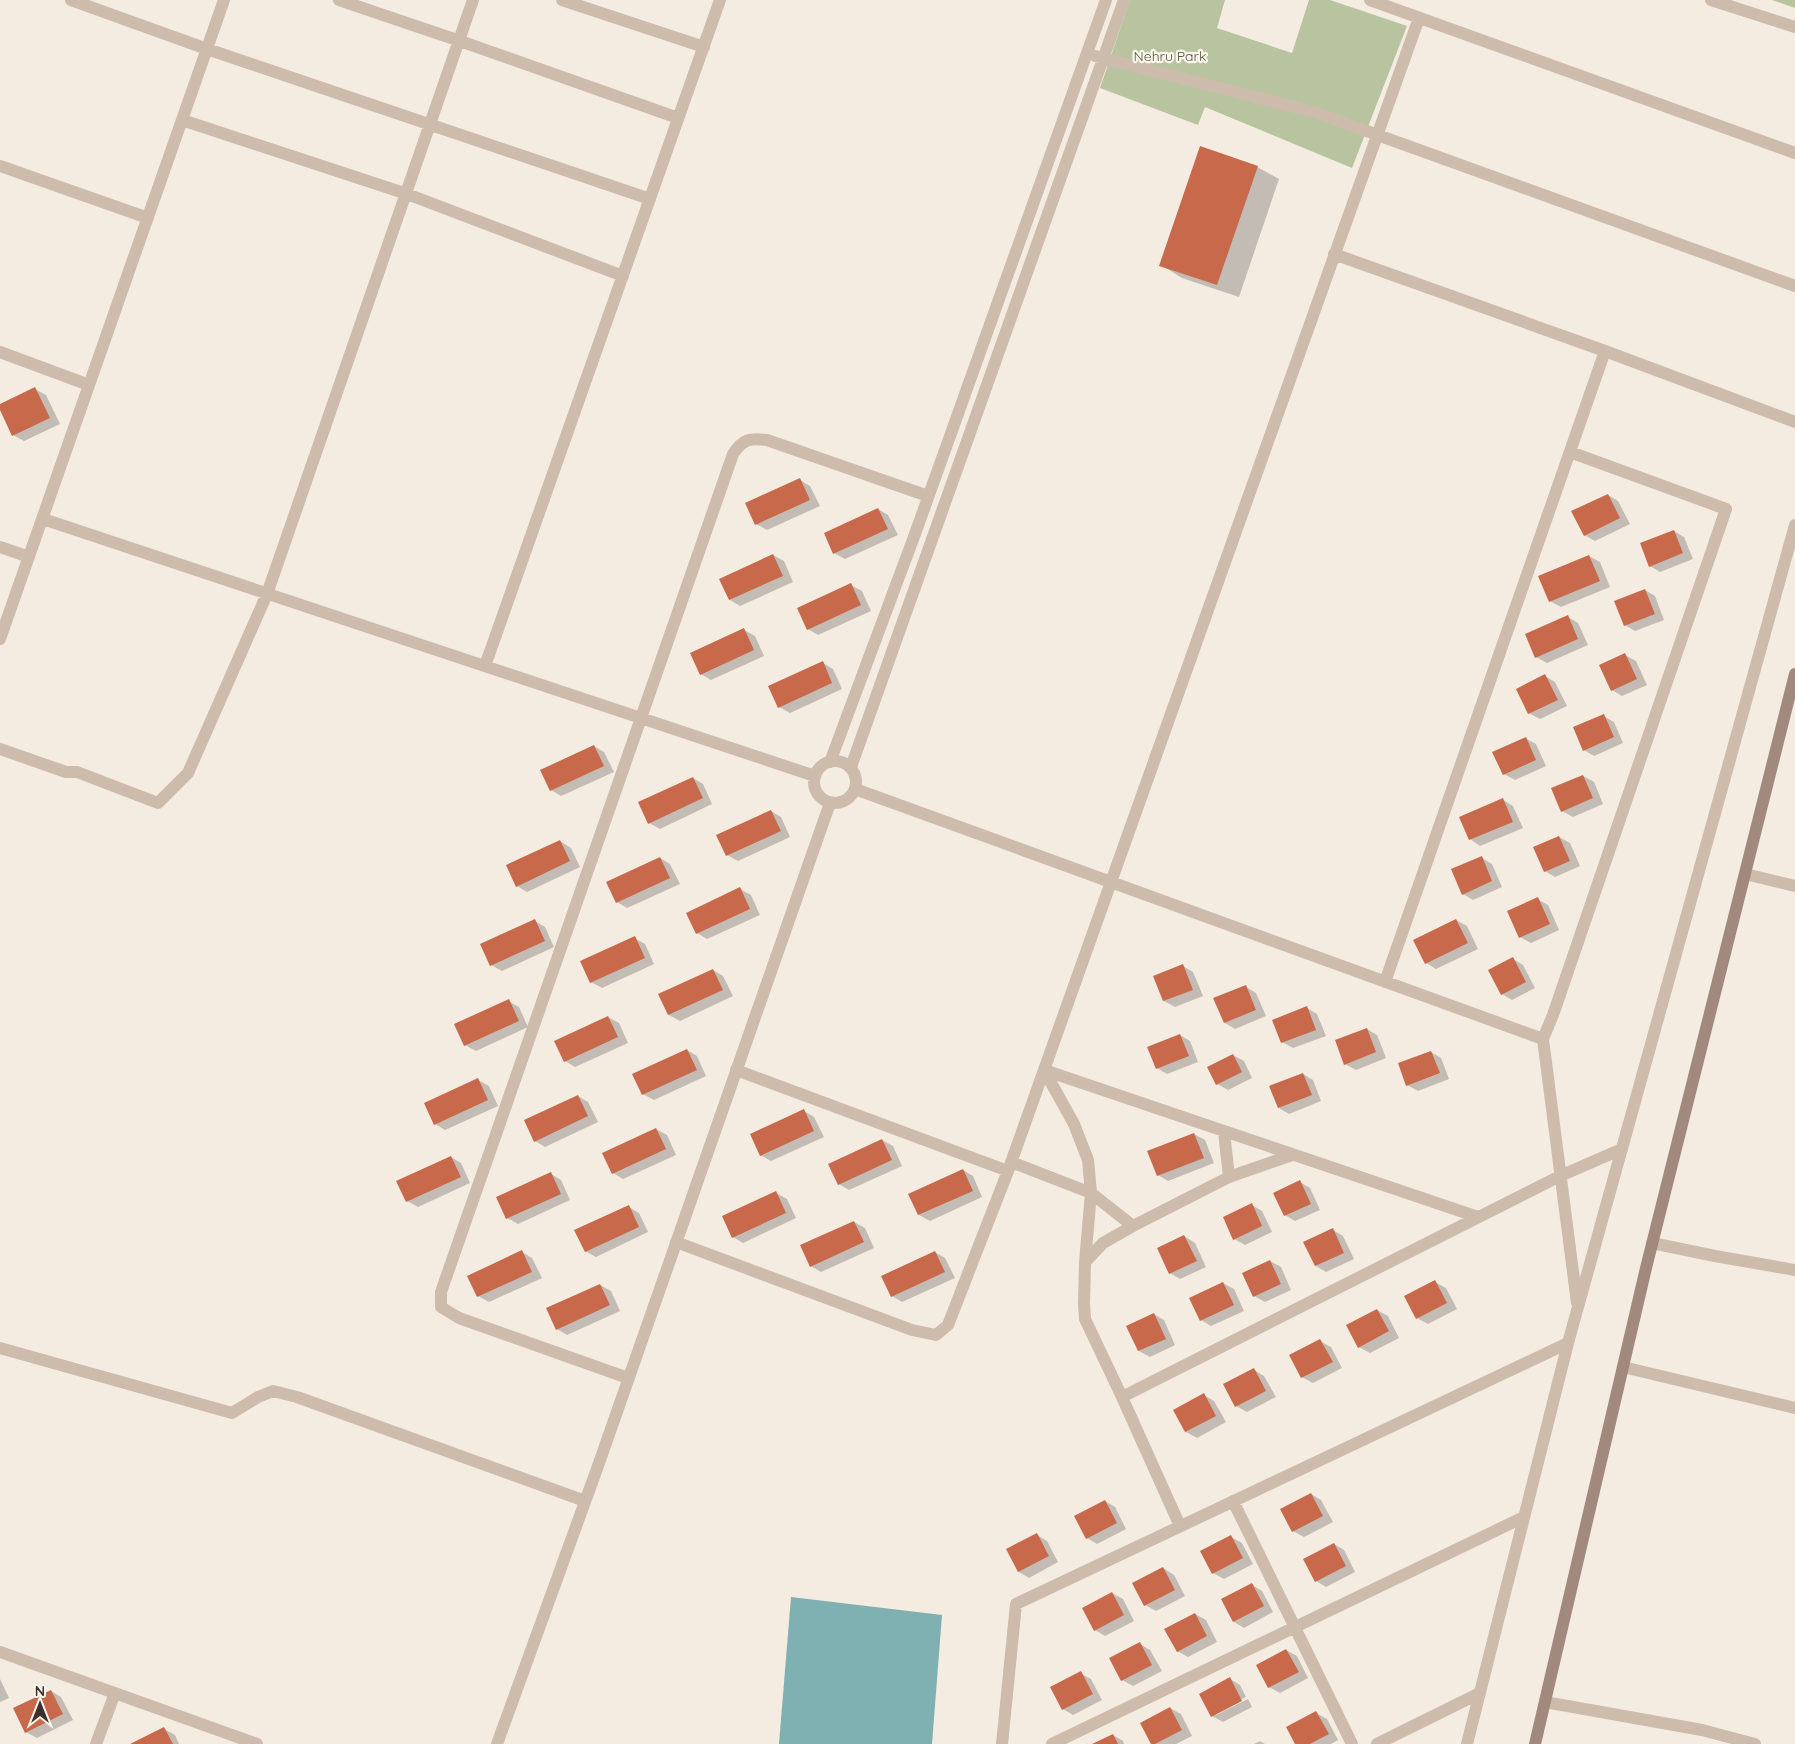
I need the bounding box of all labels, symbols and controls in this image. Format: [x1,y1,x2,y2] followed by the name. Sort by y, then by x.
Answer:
[1134,47,1206,65] park label: Nehru Park
[15,1679,65,1729] north arrow
[35,1682,45,1700] text: N

